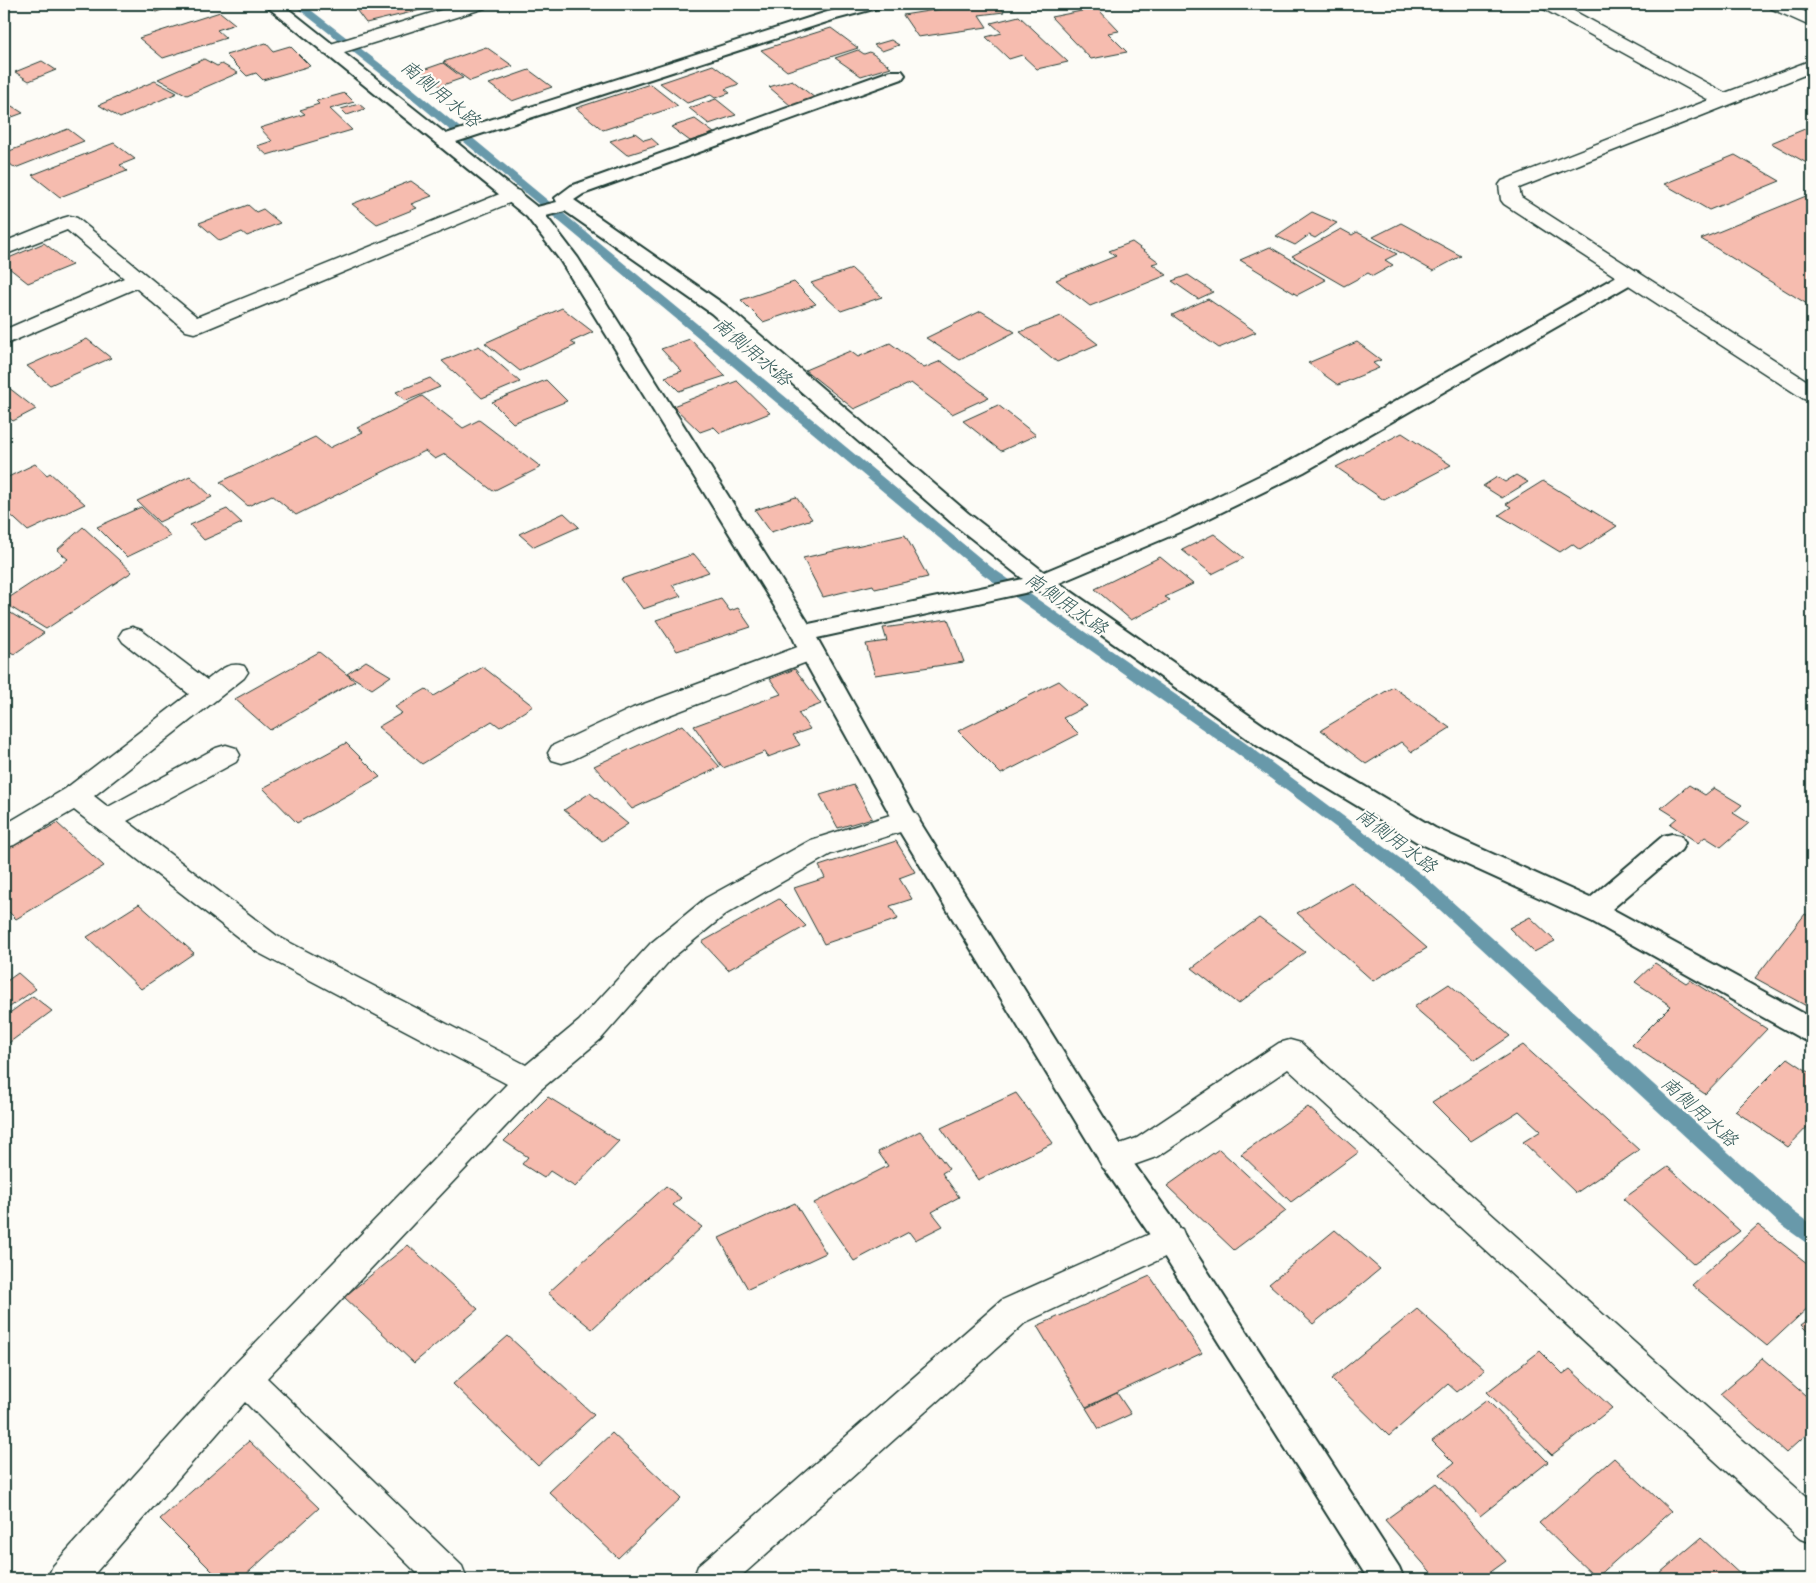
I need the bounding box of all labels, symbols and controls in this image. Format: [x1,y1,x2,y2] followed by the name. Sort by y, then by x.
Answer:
[397,54,486,133] water label: 南側用水路
[709,311,798,391] water label: 南側用水路
[1021,566,1114,641] water label: 南側用水路
[1352,802,1443,879] water label: 南側用水路
[1657,1070,1744,1152] water label: 南側用水路

